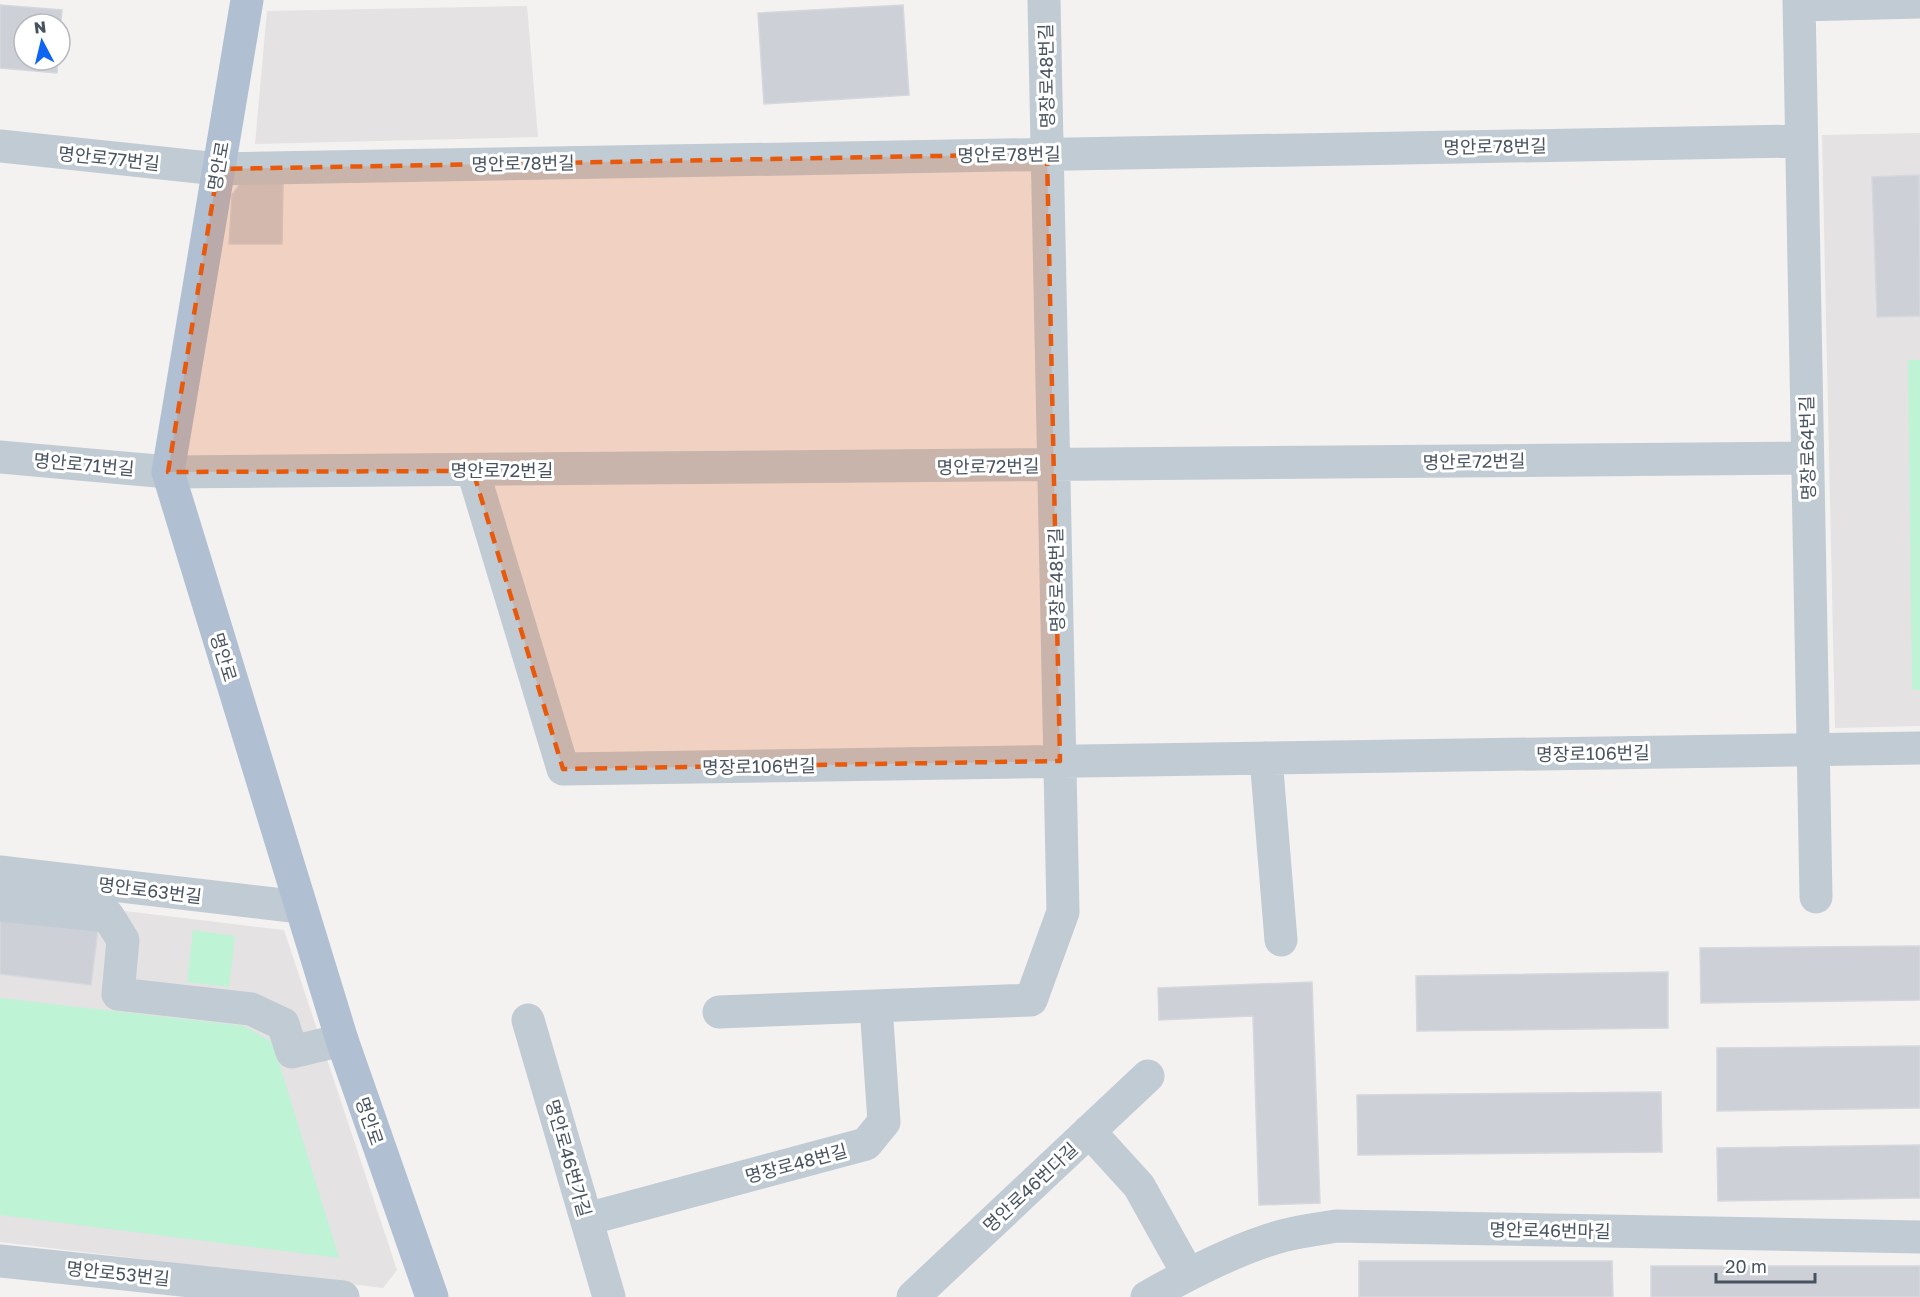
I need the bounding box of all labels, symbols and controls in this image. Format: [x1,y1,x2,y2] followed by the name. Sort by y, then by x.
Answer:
[12,12,72,72] north arrow
[33,16,47,38] text: N
[1034,23,1058,129] street label: 명장로48번길
[1443,134,1547,158] street label: 명안로78번길
[203,140,233,192] street label: 명안로
[57,142,161,174] street label: 명안로77번길
[957,142,1061,166] street label: 명안로78번길
[471,151,575,175] street label: 명안로78번길
[1795,395,1819,501] street label: 명장로64번길
[33,449,135,479] street label: 명안로71번길
[1422,449,1526,473] street label: 명안로72번길
[936,454,1040,478] street label: 명안로72번길
[451,459,553,481] street label: 명안로72번길
[1044,527,1068,633] street label: 명장로48번길
[206,630,242,684] street label: 명안로
[1536,741,1650,765] street label: 명장로106번길
[702,754,816,778] street label: 명장로106번길
[97,873,203,907] street label: 명안로63번길
[352,1094,388,1148] street label: 명안로
[542,1097,596,1219] street label: 명안로46번가길
[978,1138,1082,1236] street label: 명안로46번다길
[743,1139,849,1187] street label: 명장로48번길
[1489,1218,1611,1242] street label: 명안로46번마길
[1716,1246,1815,1284] scale bar
[1725,1255,1767,1277] text: 20 m
[65,1257,171,1289] street label: 명안로53번길

